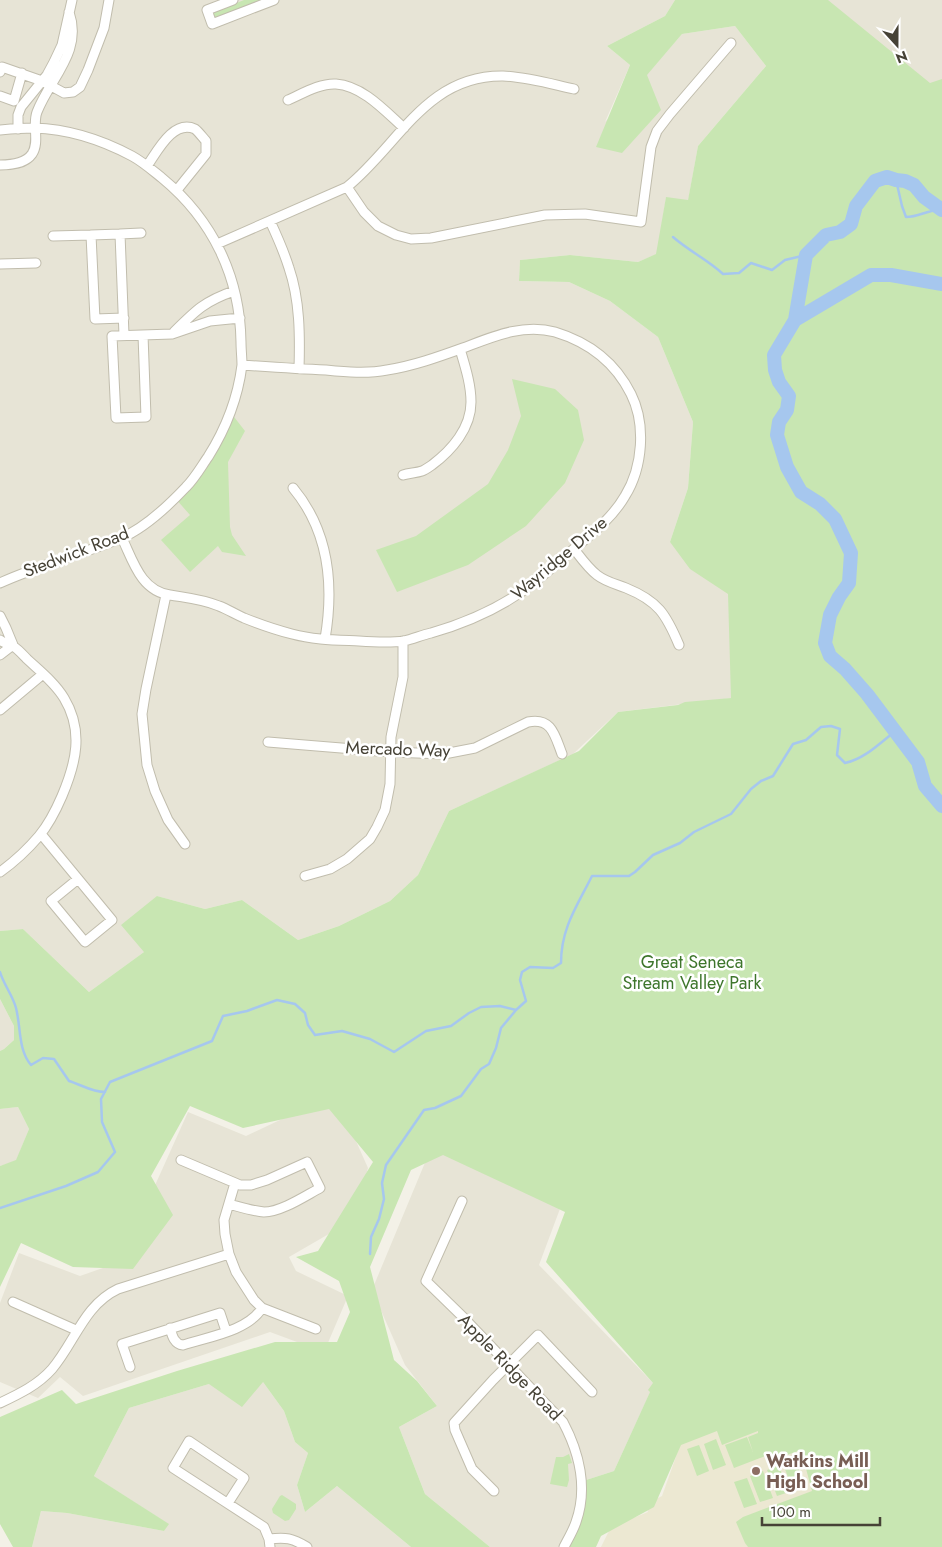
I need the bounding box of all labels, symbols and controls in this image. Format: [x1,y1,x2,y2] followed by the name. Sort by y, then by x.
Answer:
[872,20,922,70] north arrow
[893,46,910,68] text: N
[505,510,613,606] street label: Wayridge Drive
[19,520,133,584] street label: Stedwick Road
[345,734,451,764] street label: Mercado Way
[623,949,762,996] park label: Great Seneca Stream Valley Park
[452,1308,568,1426] street label: Apple Ridge Road
[766,1448,869,1495] place label: Watkins Mill High School
[750,1465,762,1477] marker: Watkins Mill High School
[762,1494,880,1526] scale bar
[770,1501,811,1523] text: 100 m

